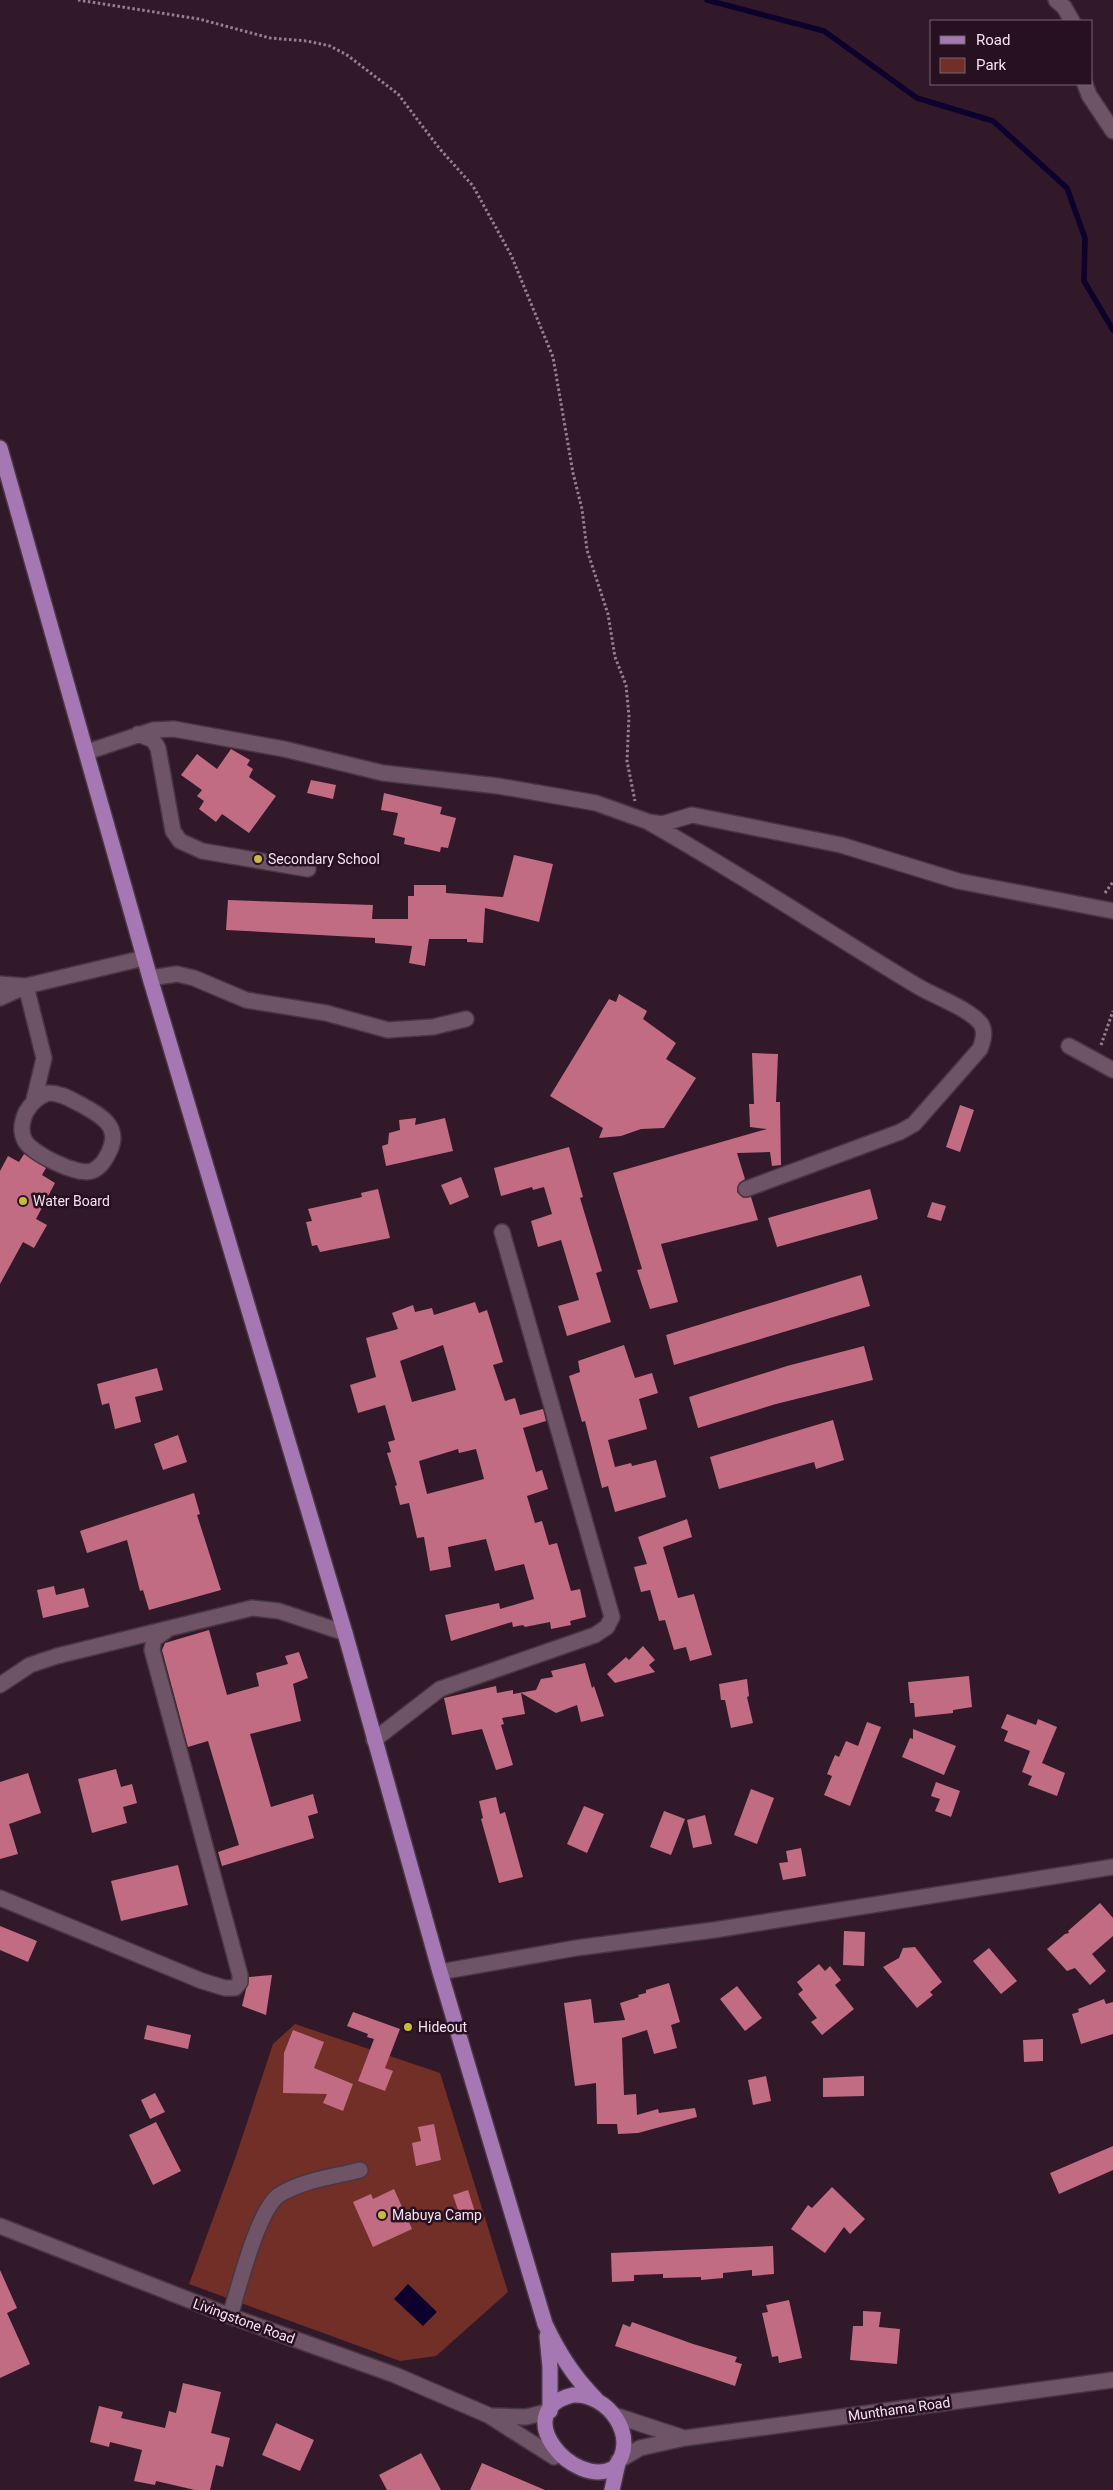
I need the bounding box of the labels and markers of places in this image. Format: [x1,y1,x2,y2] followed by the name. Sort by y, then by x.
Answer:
[268,851,380,867] place label: Secondary School
[252,853,264,865] marker: Secondary School
[33,1193,110,1209] place label: Water Board
[17,1195,29,1207] marker: Water Board
[418,2019,467,2035] place label: Hideout
[402,2021,414,2033] marker: Hideout
[392,2207,482,2223] place label: Mabuya Camp
[376,2209,388,2221] marker: Mabuya Camp

